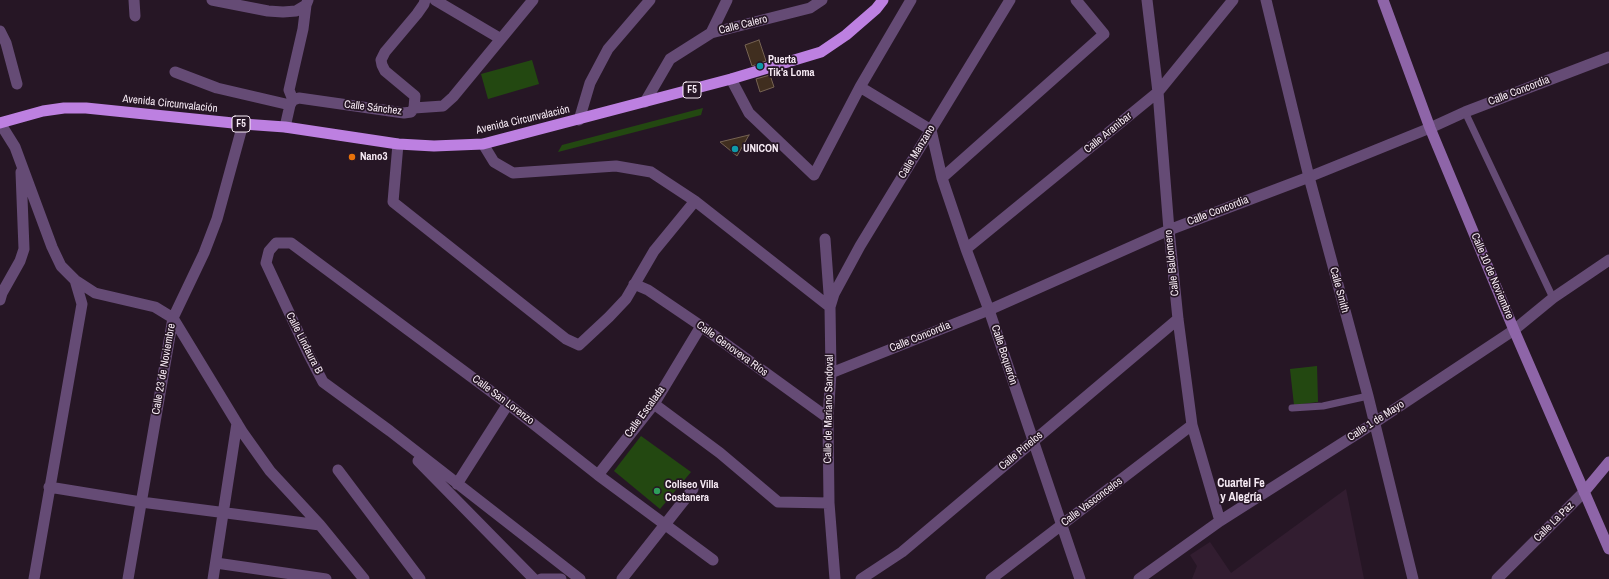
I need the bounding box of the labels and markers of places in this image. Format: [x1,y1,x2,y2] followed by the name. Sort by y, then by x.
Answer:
[768,53,815,79] place label: Puerta Tik'a Loma
[755,61,765,71] marker: Puerta Tik'a Loma
[743,142,779,156] place label: UNICON
[730,144,740,154] marker: UNICON
[360,150,388,164] place label: Nano3
[347,152,357,162] marker: Nano3
[665,478,718,504] place label: Coliseo Villa Costanera
[652,486,662,496] marker: Coliseo Villa Costanera

